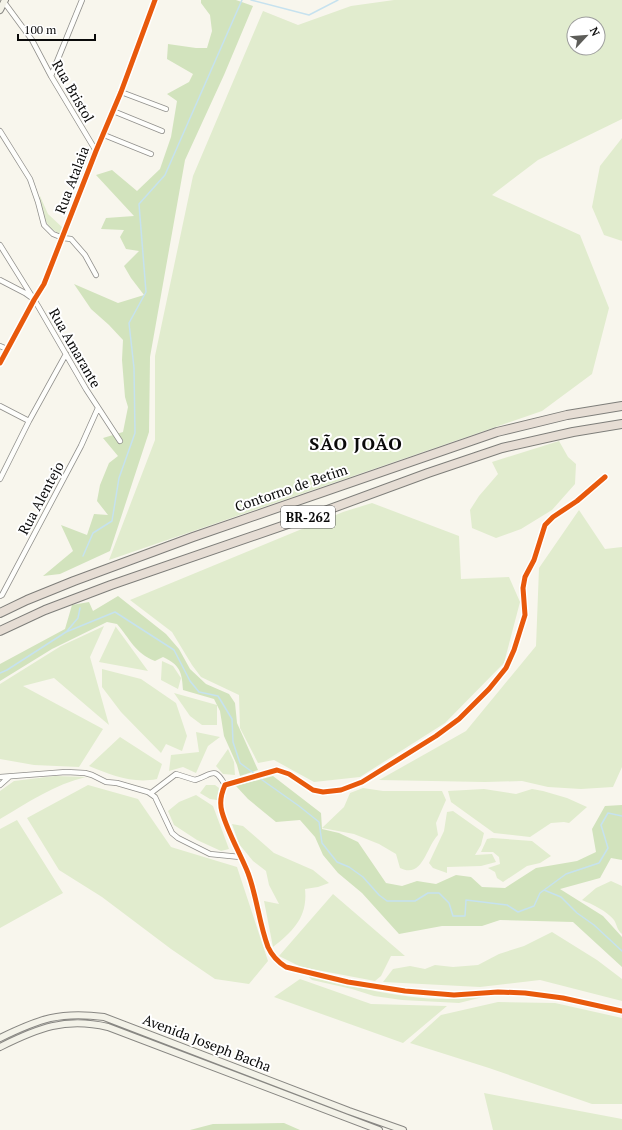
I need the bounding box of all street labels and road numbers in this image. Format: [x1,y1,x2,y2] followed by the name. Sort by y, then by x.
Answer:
[48,56,99,125] street label: Rua Bristol
[50,143,93,216] street label: Rua Atalaia
[45,305,106,391] street label: Rua Amarante
[13,458,68,538] street label: Rua Alentejo
[232,459,350,516] street label: Contorno de Betim
[281,506,335,528] road number: BR-262
[140,1009,274,1076] street label: Avenida Joseph Bacha

